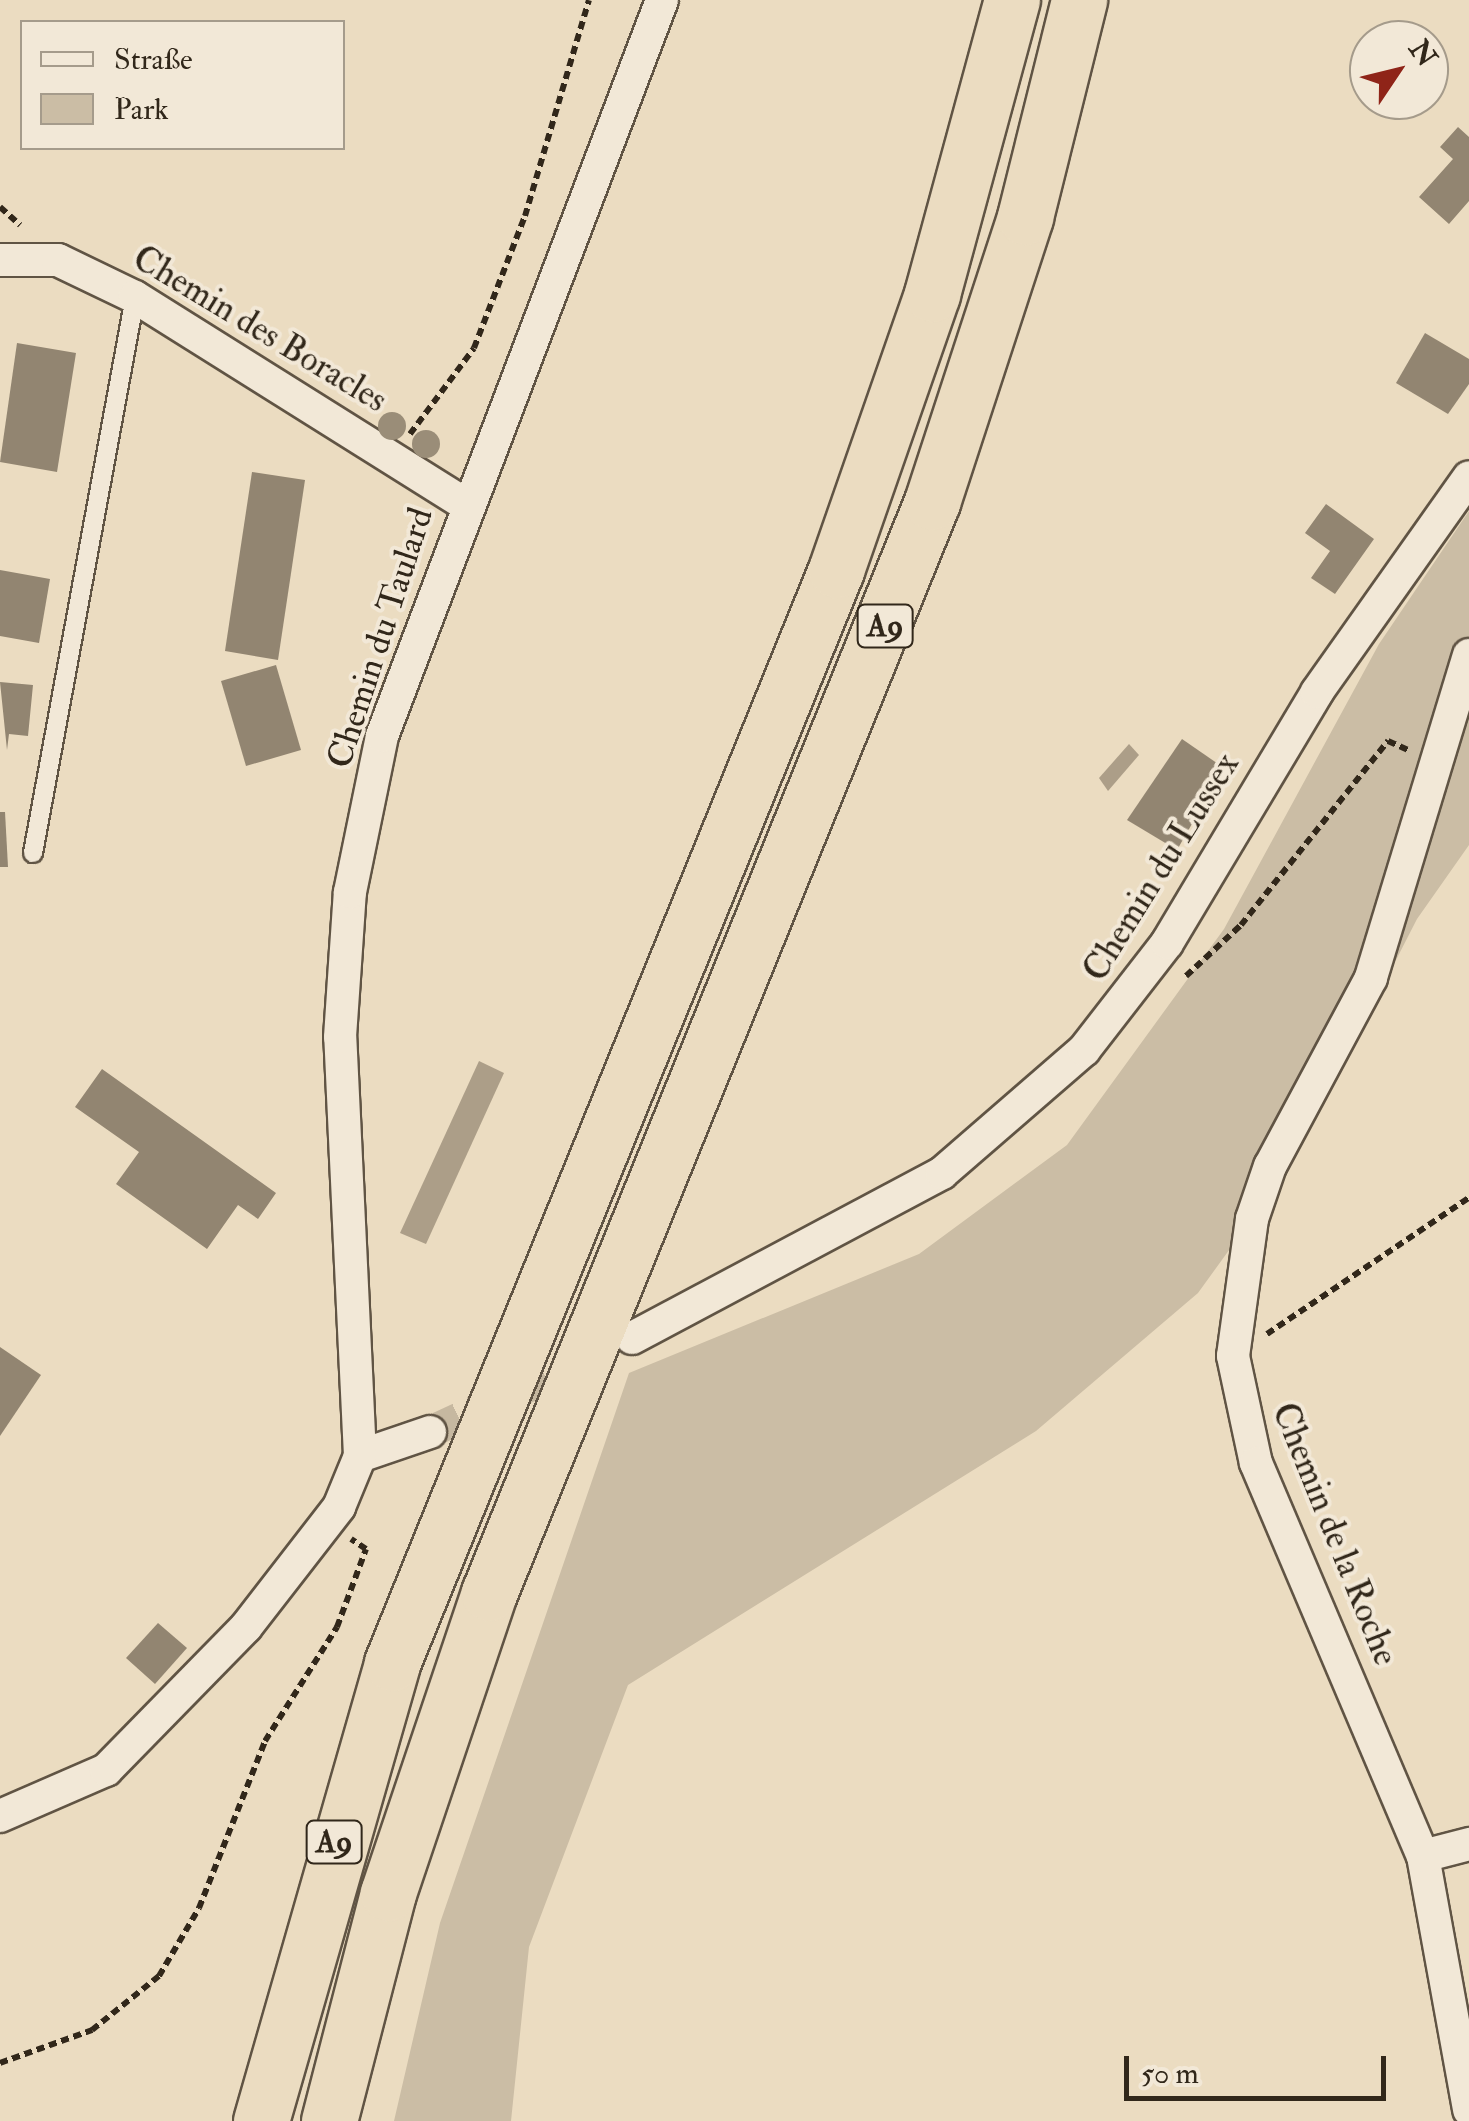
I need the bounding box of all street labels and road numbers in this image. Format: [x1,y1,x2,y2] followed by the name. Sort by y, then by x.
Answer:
[126,237,394,421] street label: Chemin des Boracles
[318,503,442,773] street label: Chemin du Taulard
[855,599,915,653] road number: A9
[1074,745,1248,989] street label: Chemin du Lussex
[1263,1397,1407,1671] street label: Chemin de la Roche
[304,1815,364,1869] road number: A9

